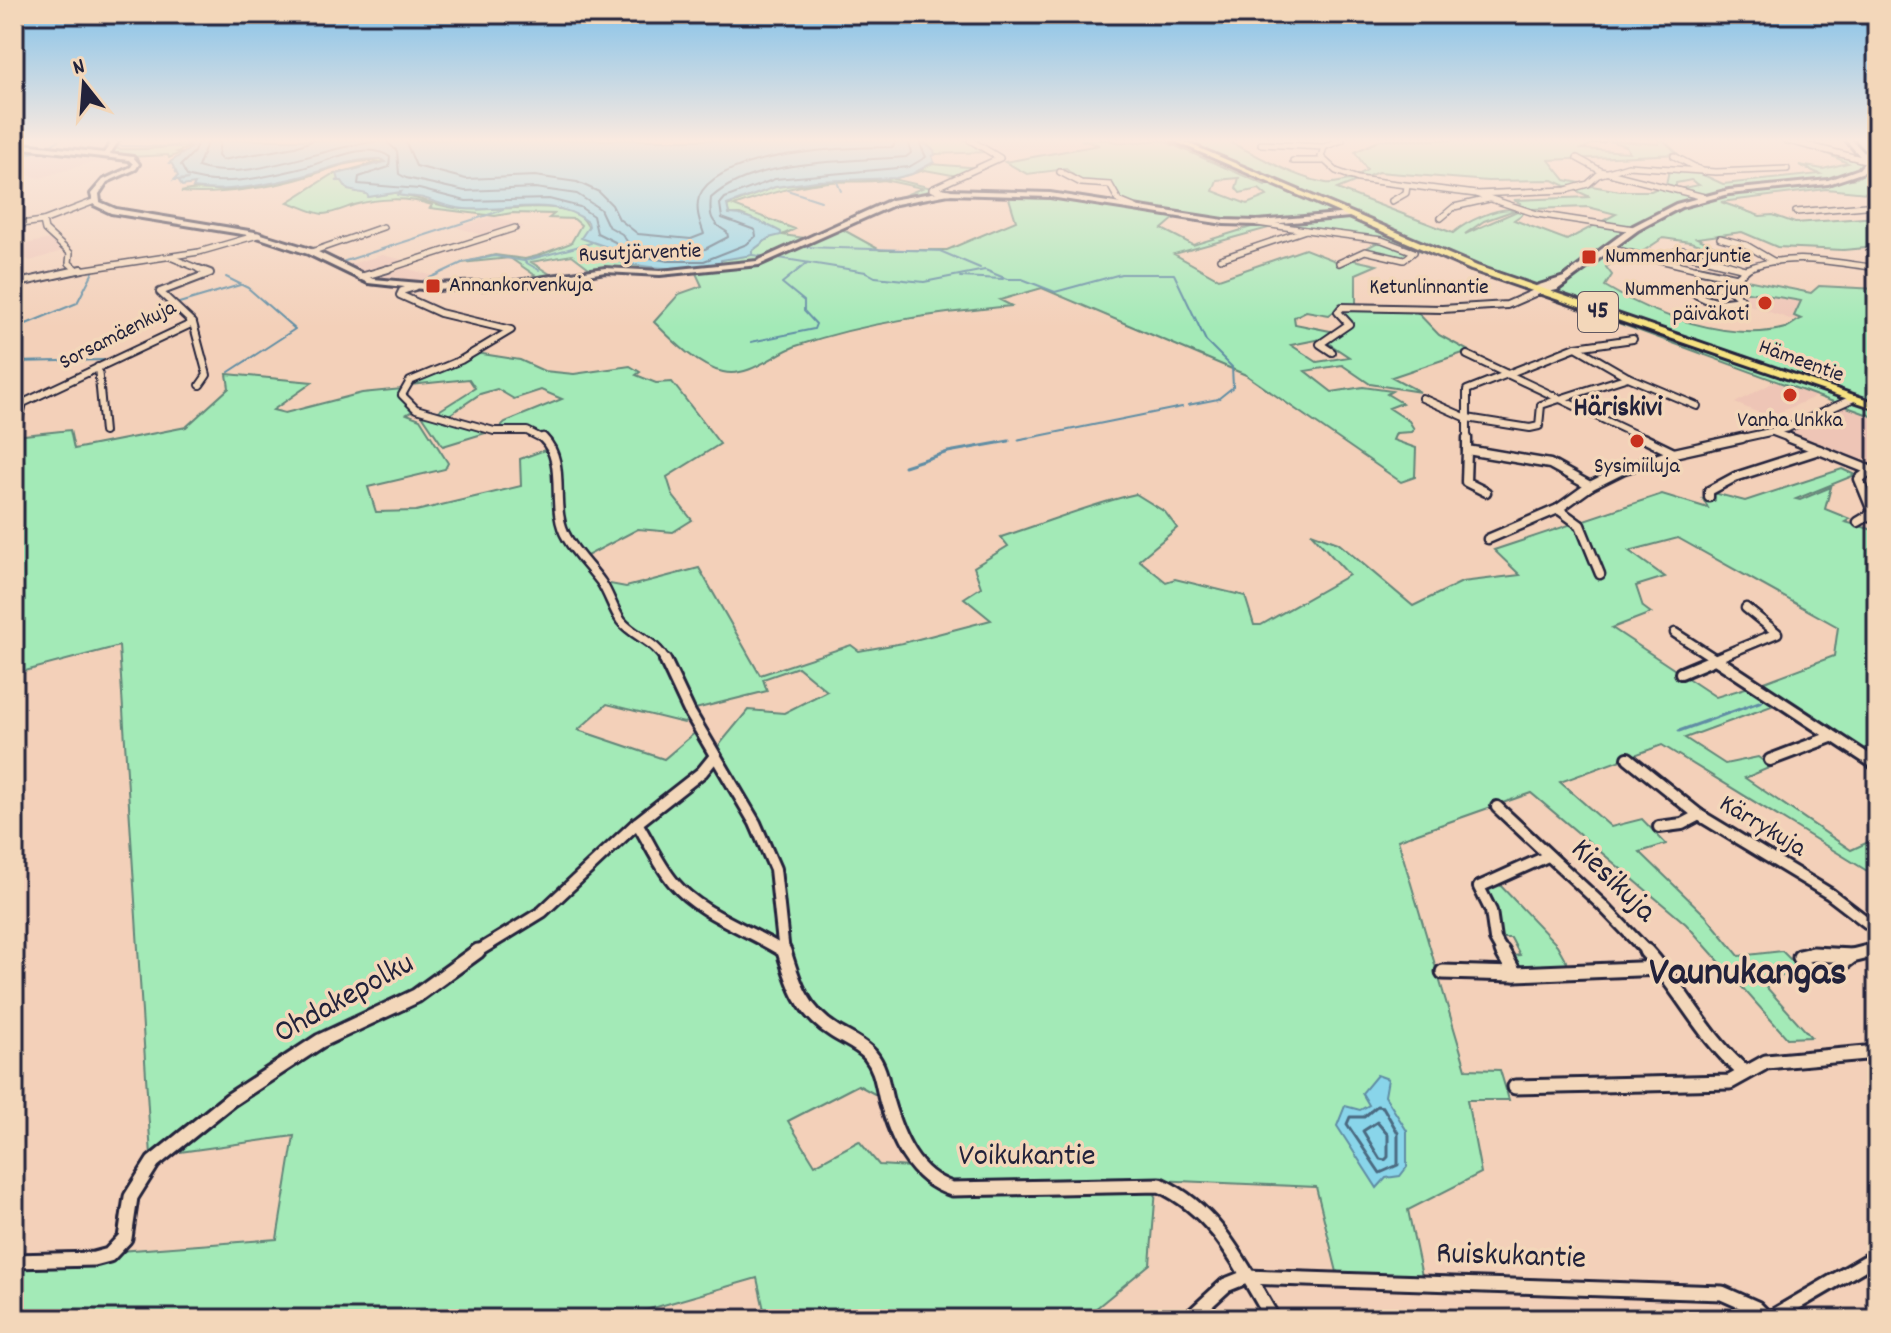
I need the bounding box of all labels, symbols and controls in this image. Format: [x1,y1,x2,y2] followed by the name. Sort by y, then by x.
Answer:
[44,44,124,124] north arrow
[69,52,89,85] text: N
[578,236,702,272] street label: Rusutjärventie
[1605,242,1751,273] place label: Nummenharjuntie
[1580,248,1598,266] marker: Nummenharjuntie
[449,271,593,302] place label: Annankorvenkuja
[1369,273,1489,304] street label: Ketunlinnantie
[1625,275,1749,331] place label: Nummenharjun päiväkoti
[424,277,442,295] marker: Annankorvenkuja
[1578,292,1618,332] road number: 45
[54,293,183,379] street label: Sorsamäenkuja
[1756,294,1774,312] marker: Nummenharjun päiväkoti
[1754,332,1848,392] street label: Hämeentie
[1781,386,1799,404] marker: Vanha Unkka
[1573,390,1663,430] district label: Häriskivi
[1737,406,1843,437] place label: Vanha Unkka
[1628,432,1646,450] marker: Sysimiiluja
[1594,452,1681,483] place label: Sysimiiluja
[1711,787,1813,868] street label: Kärrykuja
[1558,829,1666,935] street label: Kiesikuja
[267,943,423,1057] street label: Ohdakepolku
[1649,947,1847,1004] district label: Vaunukangas
[958,1135,1096,1181] street label: Voikukantie
[1435,1232,1587,1284] street label: Ruiskukantie

